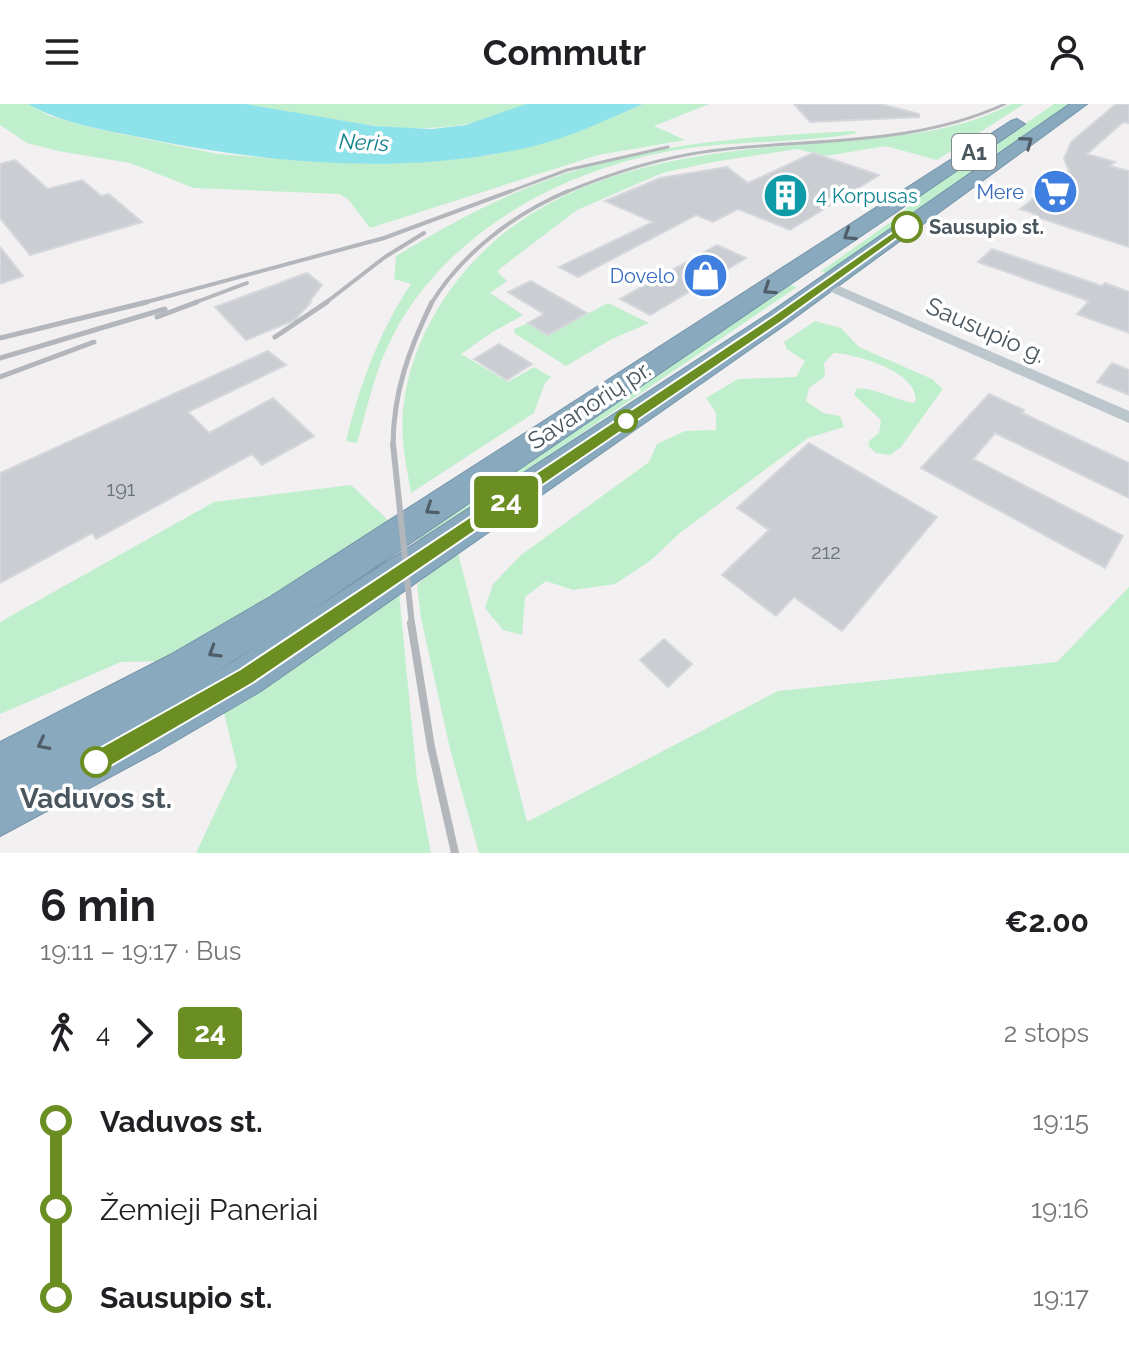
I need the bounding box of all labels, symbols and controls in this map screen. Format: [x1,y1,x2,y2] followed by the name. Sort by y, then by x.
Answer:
[40,30,84,74] icon: menu
[1045,30,1089,74] icon: person
[483,31,646,73] text: Commutr
[338,128,390,156] water label: Neris
[952,134,996,170] road number: A1
[1018,137,1032,152] one-way arrow
[1031,168,1079,216] supermarket icon: Mere
[761,172,809,220] building icon: 4 Korpusas
[976,180,1024,204] place label: Mere
[816,184,918,208] place label: 4 Korpusas
[892,212,922,242] marker: Sausupio st.
[929,215,1044,239] place label: Sausupio st.
[843,226,858,241] one-way arrow
[682,252,730,300] shop icon: Dovelo
[610,264,675,288] place label: Dovelo
[763,279,777,294] one-way arrow
[922,291,1050,369] street label: Sausupio g.
[522,355,656,455] street label: Savanorių pr.
[615,410,637,432] unlabelled marker
[470,476,542,528] line badge: 24
[107,477,136,501] house number: 191
[490,485,522,518] text: 24
[425,499,440,514] one-way arrow
[811,540,841,564] house number: 212
[208,642,223,657] one-way arrow
[36,734,51,750] one-way arrow
[81,747,111,777] marker: Vaduvos st.
[20,782,172,815] place label: Vaduvos st.
[40,880,156,931] text: 6 min
[1005,904,1089,939] text: €2.00
[40,936,241,966] text: 19:11 – 19:17 · Bus
[40,1011,84,1055] icon: walk
[122,1011,166,1055] icon: forward
[194,1016,226,1049] text: 24
[96,1018,110,1048] text: 4
[1004,1018,1089,1048] text: 2 stops
[100,1104,263,1139] text: Vaduvos st.
[1032,1106,1089,1136] text: 19:15
[100,1192,319,1227] text: Žemieji Paneriai
[1031,1194,1089,1224] text: 19:16
[100,1280,273,1315] text: Sausupio st.
[1033,1282,1089,1312] text: 19:17

